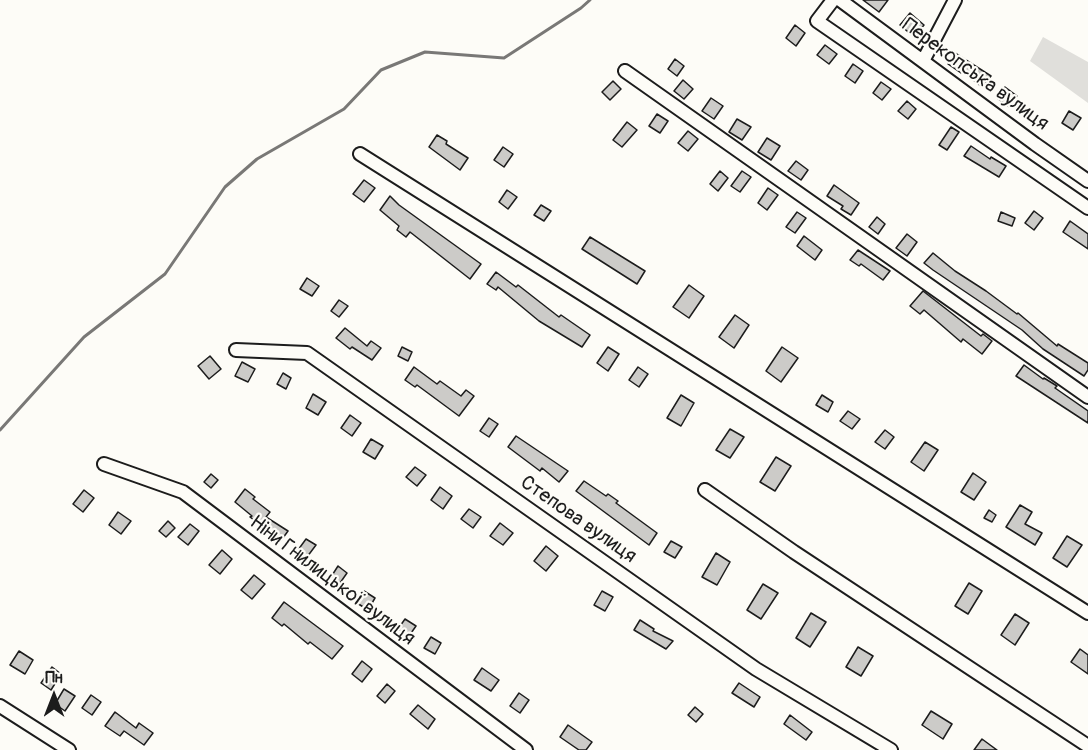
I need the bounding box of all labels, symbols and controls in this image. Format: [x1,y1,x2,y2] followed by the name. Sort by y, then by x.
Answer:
[897,14,1053,136] street label: Перекопська вулиця
[515,471,641,569] street label: Степова вулиця
[245,511,419,651] street label: Ніни Гнилицької вулиця
[24,666,84,726] north arrow
[45,668,63,688] text: Пн

